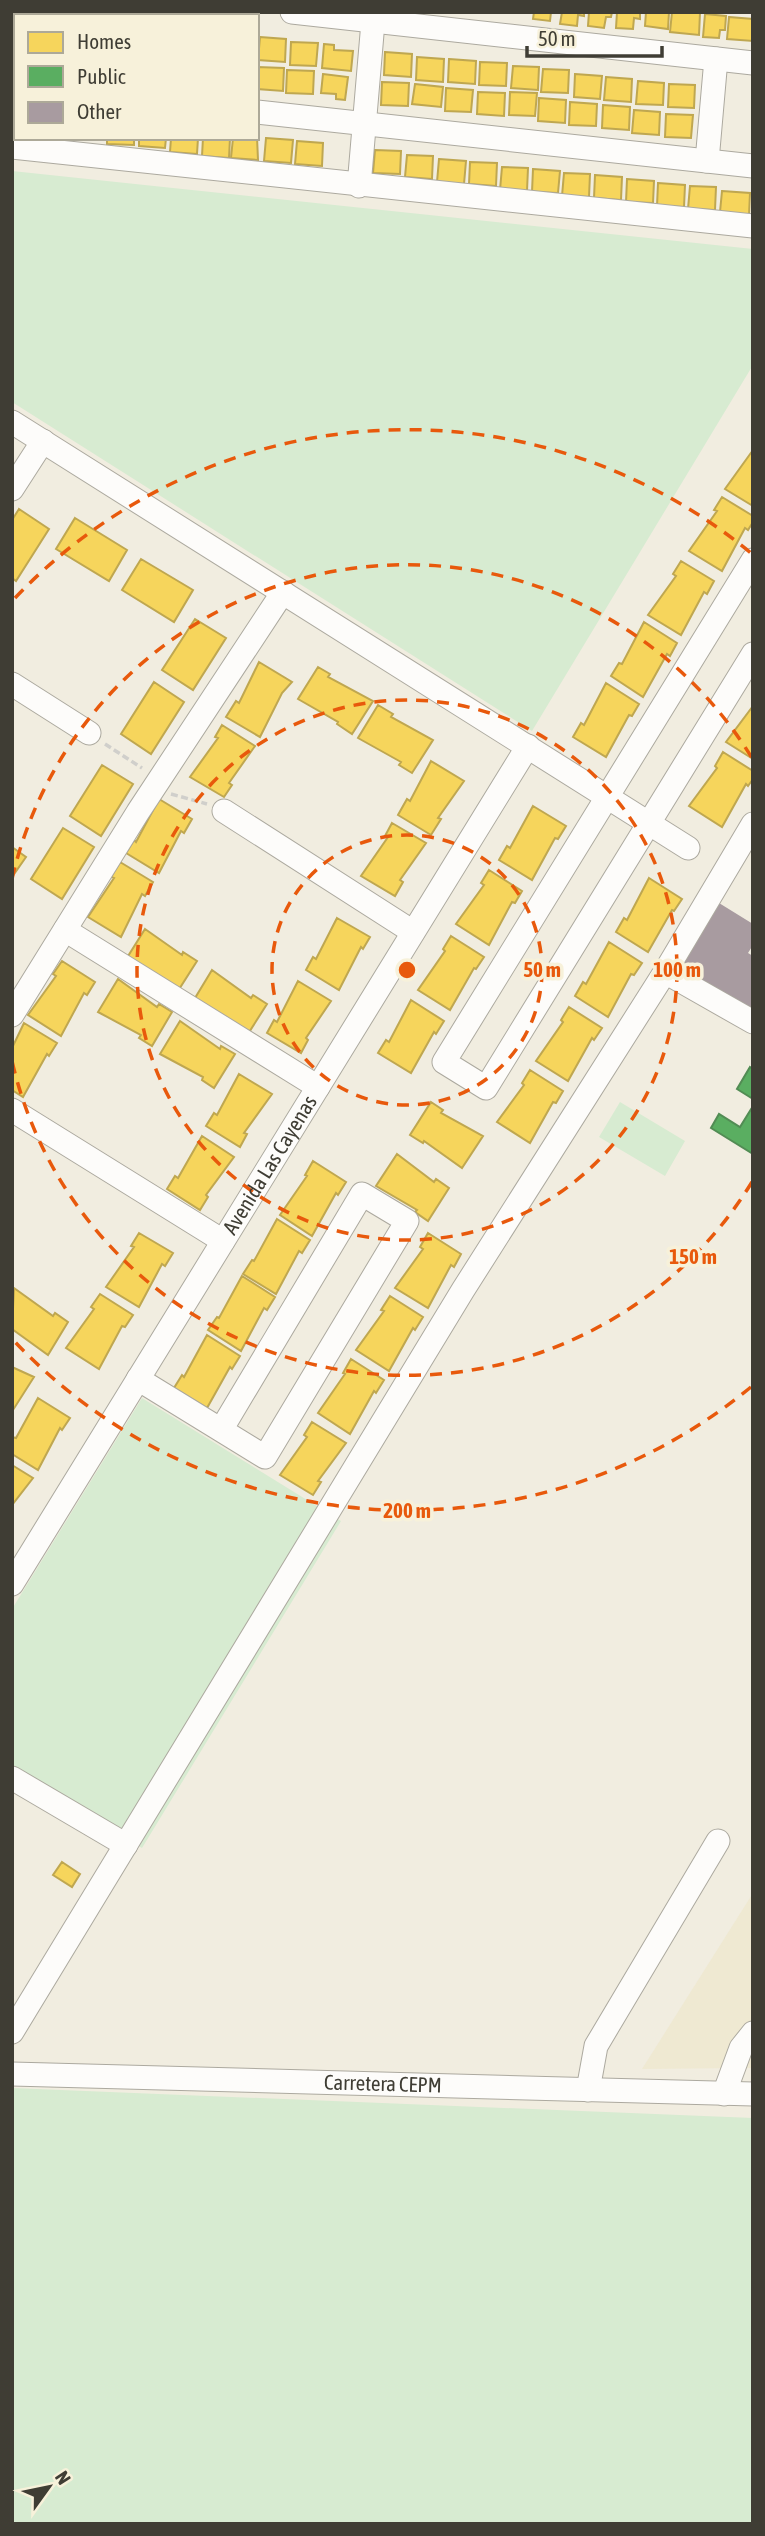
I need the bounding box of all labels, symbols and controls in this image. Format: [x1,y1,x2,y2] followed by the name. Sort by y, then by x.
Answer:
[14,14,259,140] legend
[527,14,662,58] scale bar
[538,26,576,50] text: 50 m
[77,29,131,53] text: Homes
[77,64,126,88] text: Public
[77,99,122,123] text: Other
[523,957,561,981] text: 50 m
[653,957,701,981] text: 100 m
[395,958,419,982] centre of rings
[217,1091,321,1238] street label: Avenida Las Cayenas
[669,1244,717,1268] text: 150 m
[383,1498,431,1522] text: 200 m
[324,2069,442,2097] street label: Carretera CEPM
[14,2452,84,2522] north arrow
[51,2467,76,2488] text: N

